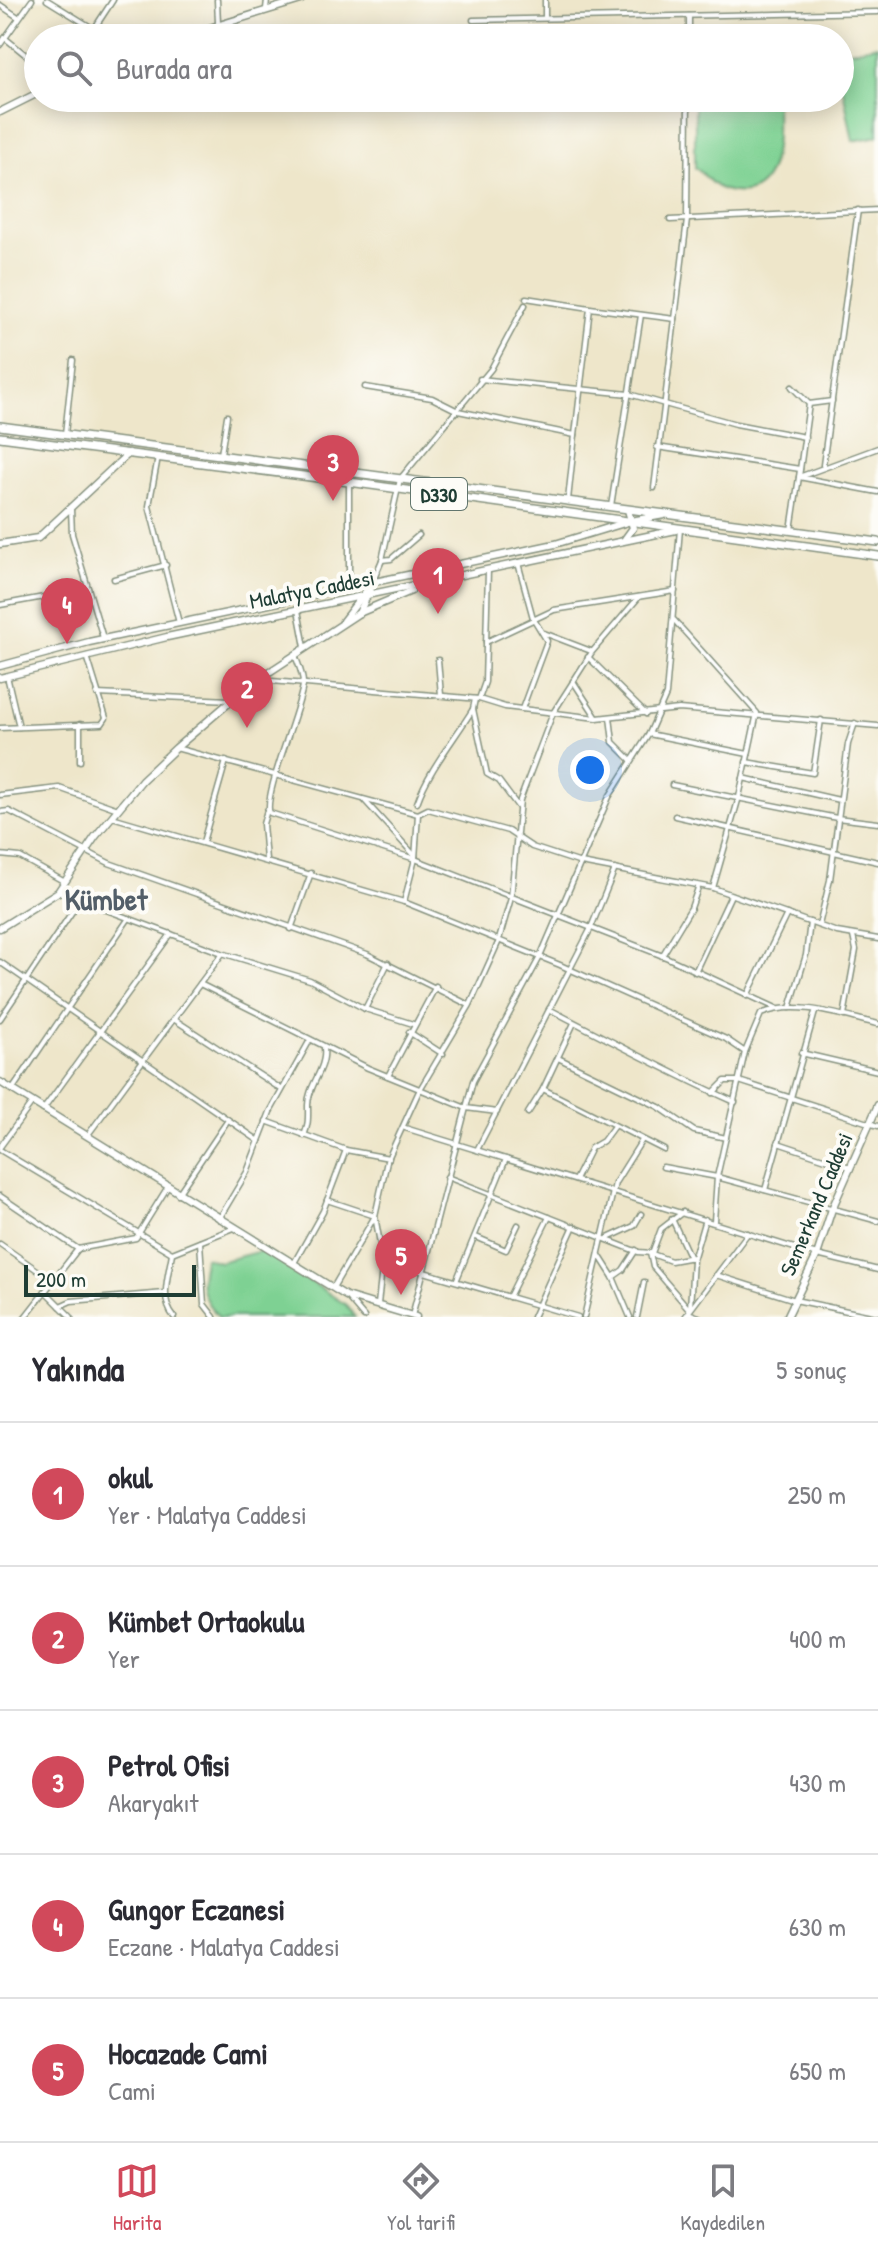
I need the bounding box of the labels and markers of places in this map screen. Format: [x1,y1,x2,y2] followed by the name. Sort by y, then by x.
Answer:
[307,435,359,501] pin: 3
[412,548,464,614] pin: 1
[41,578,93,644] pin: 4
[221,662,273,728] pin: 2
[375,1229,427,1295] pin: 5

